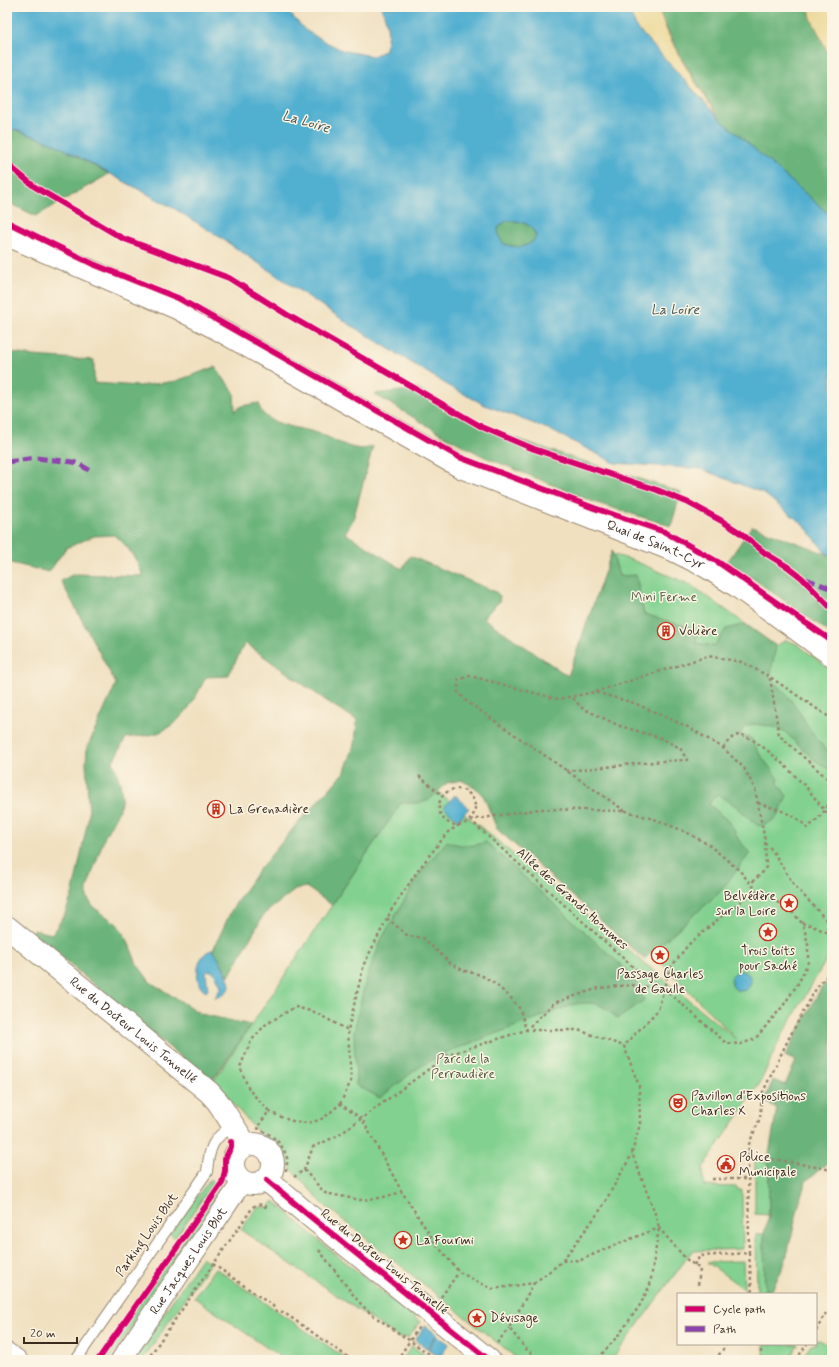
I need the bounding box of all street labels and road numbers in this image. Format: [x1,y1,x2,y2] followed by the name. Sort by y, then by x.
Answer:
[604,516,709,573] street label: Quai de Saint-Cyr
[512,844,632,954] street label: Allée des Grands Hommes
[66,973,201,1087] street label: Rue du Docteur Louis Tonnellé
[112,1190,184,1281] street label: Parking Louis Blot
[146,1204,231,1318] street label: Rue Jacques Louis Blot
[317,1205,451,1319] street label: Rue du Docteur Louis Tonnellé

